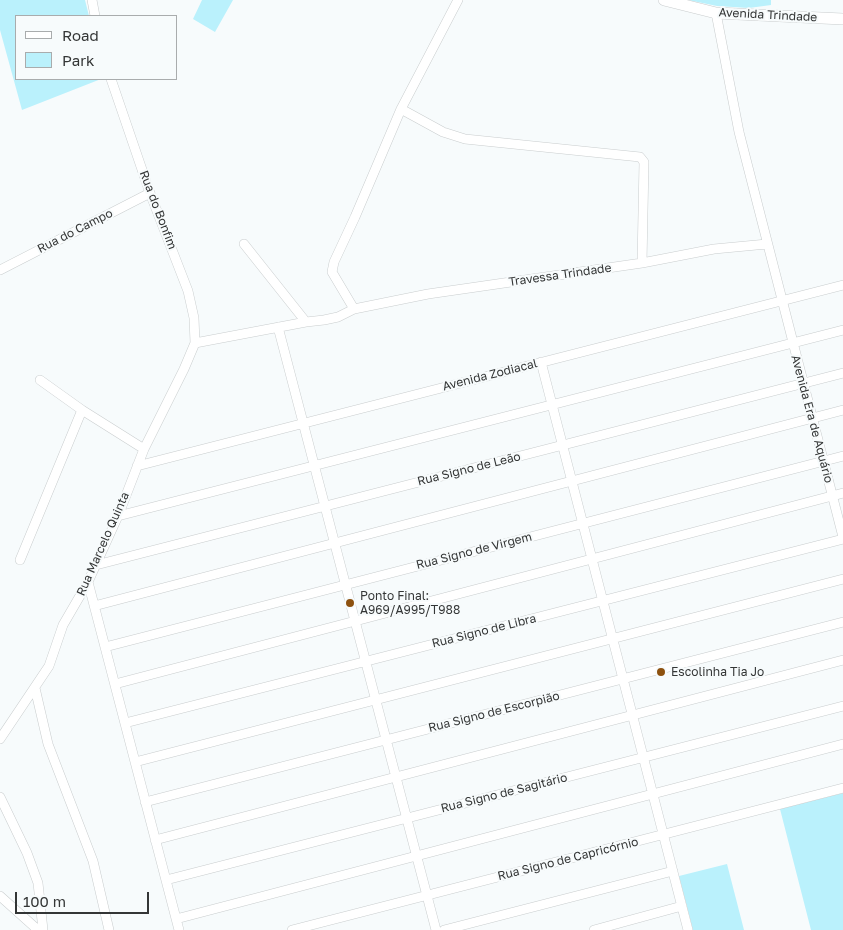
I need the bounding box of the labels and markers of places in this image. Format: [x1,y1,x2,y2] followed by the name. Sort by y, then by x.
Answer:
[360,589,460,617] place label: Ponto Final: A969/A995/T988
[344,597,356,609] marker: Ponto Final: A969/A995/T988
[671,665,764,679] place label: Escolinha Tia Jo
[655,666,667,678] marker: Escolinha Tia Jo

